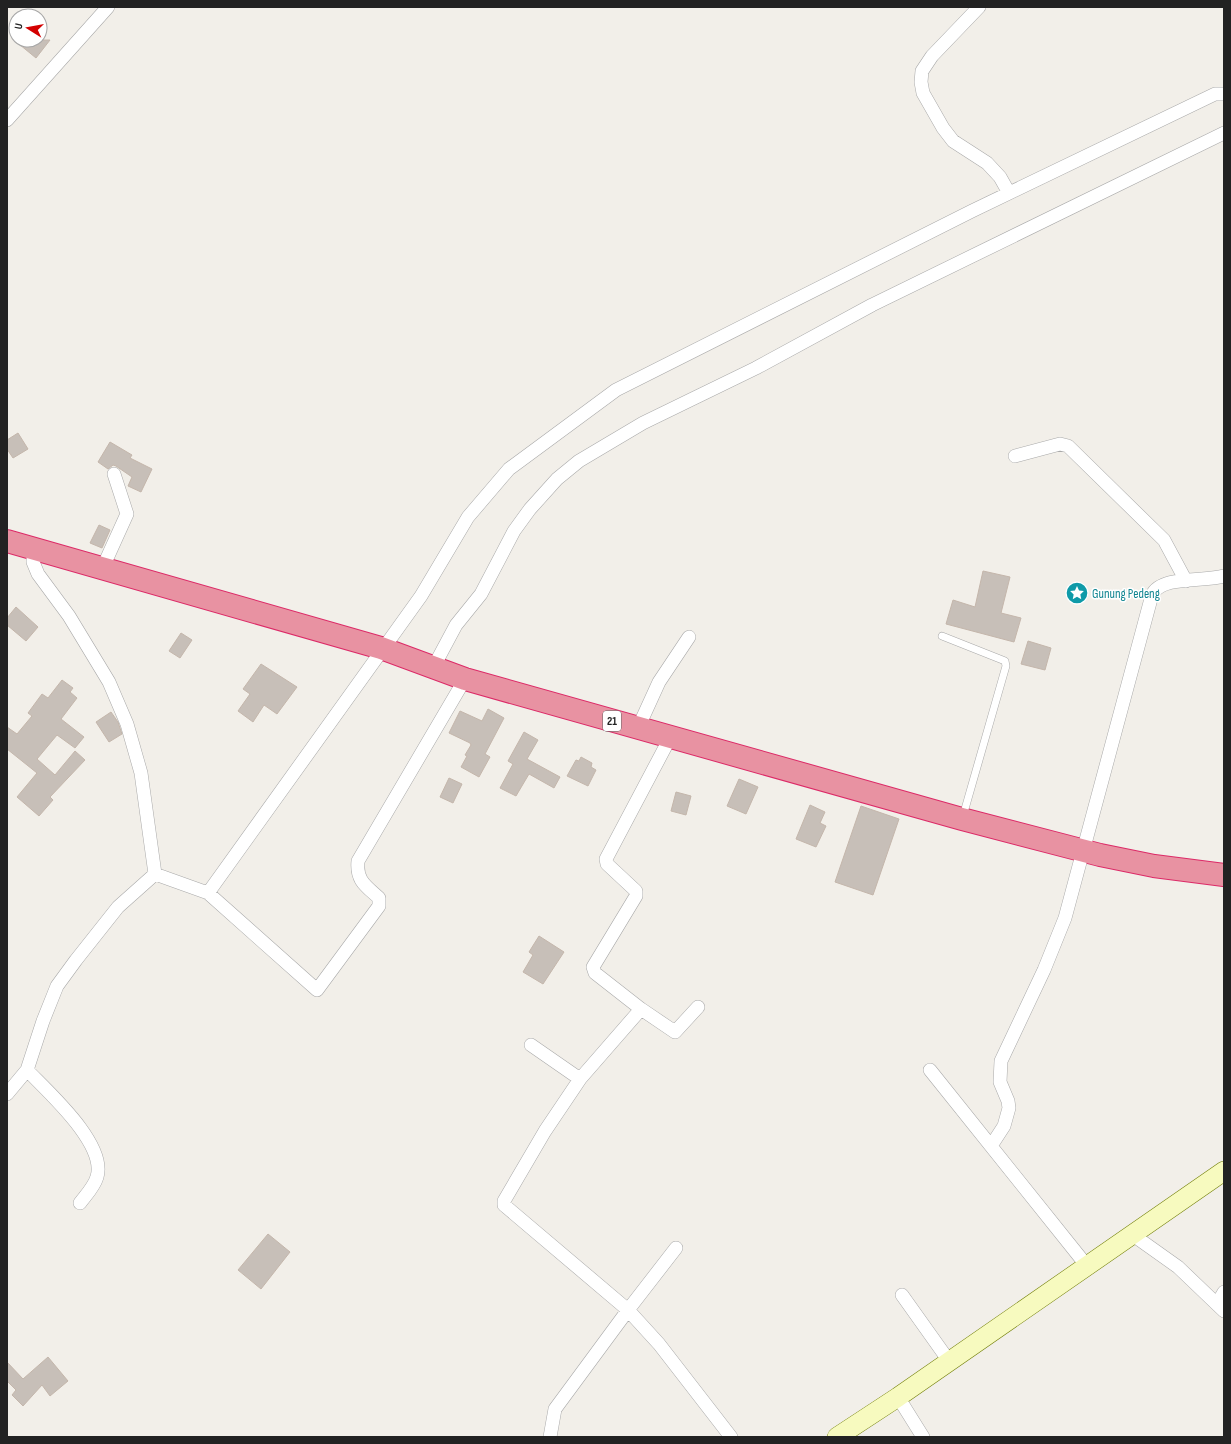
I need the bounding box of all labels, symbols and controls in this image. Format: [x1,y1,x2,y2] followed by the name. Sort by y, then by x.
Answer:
[8,8,48,48] north arrow
[12,22,26,30] text: U
[1064,580,1090,606] place icon: Gunung Pedeng
[1092,586,1160,602] place label: Gunung Pedeng
[603,711,621,731] road number: 21

